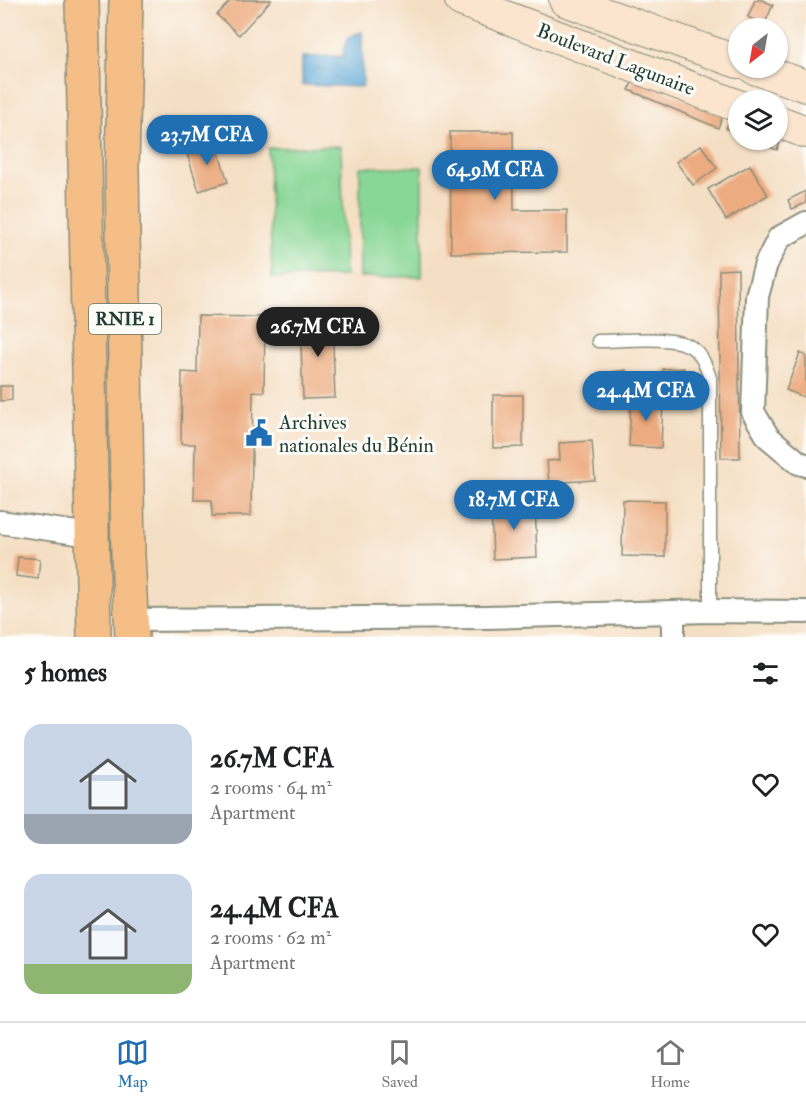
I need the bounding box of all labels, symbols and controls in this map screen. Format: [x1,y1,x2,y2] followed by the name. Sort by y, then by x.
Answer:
[533,18,698,101] street label: Boulevard Lagunaire
[728,18,788,78] north arrow
[728,18,788,150] map controls
[728,90,788,150] button: layers
[138,115,276,166] pin: 23.7M CFA
[161,122,253,147] text: 23.7M CFA
[426,150,564,201] pin: 64.9M CFA
[446,157,544,182] text: 64.9M CFA
[89,304,161,334] road number: RNIE 1
[249,307,387,358] pin: 26.7M CFA
[270,314,366,339] text: 26.7M CFA
[577,371,715,422] pin: 24.4M CFA
[596,378,696,403] text: 24.4M CFA
[278,410,434,458] place label: Archives nationales du Bénin
[244,418,274,448] public building icon: Archives nationales du Bénin
[445,480,583,531] pin: 18.7M CFA
[468,487,560,512] text: 18.7M CFA
[24,657,107,689] text: 5 homes
[749,657,782,690] icon: filters
[210,743,334,775] text: 26.7M CFA
[72,748,144,820] icon: home
[749,768,782,801] icon: heart
[210,775,332,800] text: 2 rooms · 64 m²
[210,800,295,825] text: Apartment
[210,893,339,925] text: 24.4M CFA
[72,898,144,970] icon: home
[749,918,782,951] icon: heart
[210,925,331,950] text: 2 rooms · 62 m²
[210,950,295,975] text: Apartment
[116,1036,149,1092] tab: Map
[381,1036,418,1092] tab: Saved
[650,1036,690,1092] tab: Home

